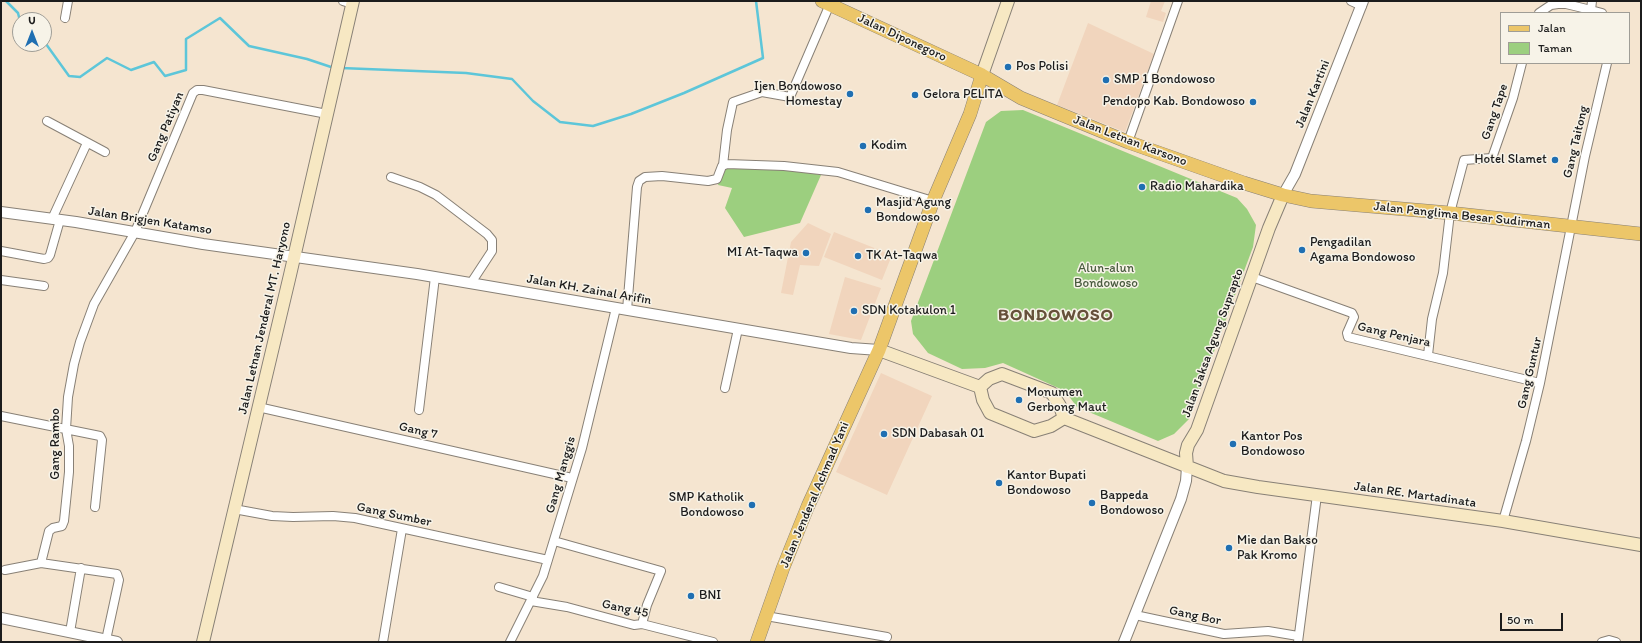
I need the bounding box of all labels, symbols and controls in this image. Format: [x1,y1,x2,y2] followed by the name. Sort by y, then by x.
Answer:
[855,11,949,65] street label: Jalan Diponegoro
[12,12,52,52] north arrow
[1500,12,1630,64] legend
[28,14,36,27] text: U
[1538,21,1566,35] text: Jalan
[1538,41,1572,55] text: Taman
[1292,58,1334,130] street label: Jalan Kartini
[1016,59,1068,75] place label: Pos Polisi
[1003,62,1013,72] marker: Pos Polisi
[1114,72,1215,88] place label: SMP 1 Bondowoso
[1101,75,1111,85] marker: SMP 1 Bondowoso
[754,79,842,110] place label: Ijen Bondowoso Homestay
[1478,82,1512,142] street label: Gang Tape
[923,87,1003,103] place label: Gelora PELITA
[845,89,855,99] marker: Ijen Bondowoso Homestay
[144,90,188,164] street label: Gang Patiyan
[910,90,920,100] marker: Gelora PELITA
[1103,94,1245,110] place label: Pendopo Kab. Bondowoso
[1248,97,1258,107] marker: Pendopo Kab. Bondowoso
[1560,104,1592,180] street label: Gang Taitong
[1071,112,1189,170] street label: Jalan Letnan Karsono
[871,138,907,154] place label: Kodim
[858,141,868,151] marker: Kodim
[1474,152,1547,168] place label: Hotel Slamet
[1550,155,1560,165] marker: Hotel Slamet
[1150,179,1244,195] place label: Radio Mahardika
[1137,182,1147,192] marker: Radio Mahardika
[876,195,951,226] place label: Masjid Agung Bondowoso
[1373,199,1551,233] street label: Jalan Panglima Besar Sudirman
[87,204,213,238] street label: Jalan Brigjen Katamso
[863,205,873,215] marker: Masjid Agung Bondowoso
[235,220,295,416] street label: Jalan Letnan Jenderal MT. Haryono
[1310,235,1415,266] place label: Pengadilan Agama Bondowoso
[727,245,798,261] place label: MI At-Taqwa
[1297,245,1307,255] marker: Pengadilan Agama Bondowoso
[801,248,811,258] marker: MI At-Taqwa
[866,248,937,264] place label: TK At-Taqwa
[853,251,863,261] marker: TK At-Taqwa
[1074,261,1138,292] park label: Alun-alun Bondowoso
[1179,266,1247,420] street label: Jalan Jaksa Agung Suprapto
[525,271,653,309] street label: Jalan KH. Zainal Arifin
[862,303,956,319] place label: SDN Kotakulon 1
[849,306,859,316] marker: SDN Kotakulon 1
[998,306,1114,326] district label: BONDOWOSO
[1356,319,1432,351] street label: Gang Penjara
[1514,336,1546,410] street label: Gang Guntur
[1027,385,1107,416] place label: Monumen Gerbong Maut
[1014,395,1024,405] marker: Monumen Gerbong Maut
[48,408,64,480] street label: Gang Rambo
[397,419,439,443] street label: Gang 7
[777,420,853,570] street label: Jalan Jenderal Achmad Yani
[892,426,984,442] place label: SDN Dabasah 01
[879,429,889,439] marker: SDN Dabasah 01
[1241,429,1305,460] place label: Kantor Pos Bondowoso
[543,435,579,515] street label: Gang Manggis
[1228,439,1238,449] marker: Kantor Pos Bondowoso
[1007,468,1086,499] place label: Kantor Bupati Bondowoso
[994,478,1004,488] marker: Kantor Bupati Bondowoso
[1353,479,1477,511] street label: Jalan RE. Martadinata
[1100,488,1164,519] place label: Bappeda Bondowoso
[669,490,744,521] place label: SMP Katholik Bondowoso
[1087,498,1097,508] marker: Bappeda Bondowoso
[355,499,433,531] street label: Gang Sumber
[747,500,757,510] marker: SMP Katholik Bondowoso
[1237,533,1318,564] place label: Mie dan Bakso Pak Kromo
[1224,543,1234,553] marker: Mie dan Bakso Pak Kromo
[699,588,721,604] place label: BNI
[686,591,696,601] marker: BNI
[600,596,650,622] street label: Gang 45
[1168,603,1222,629] street label: Gang Bor
[1502,605,1565,631] scale bar
[1507,613,1533,627] text: 50 m

